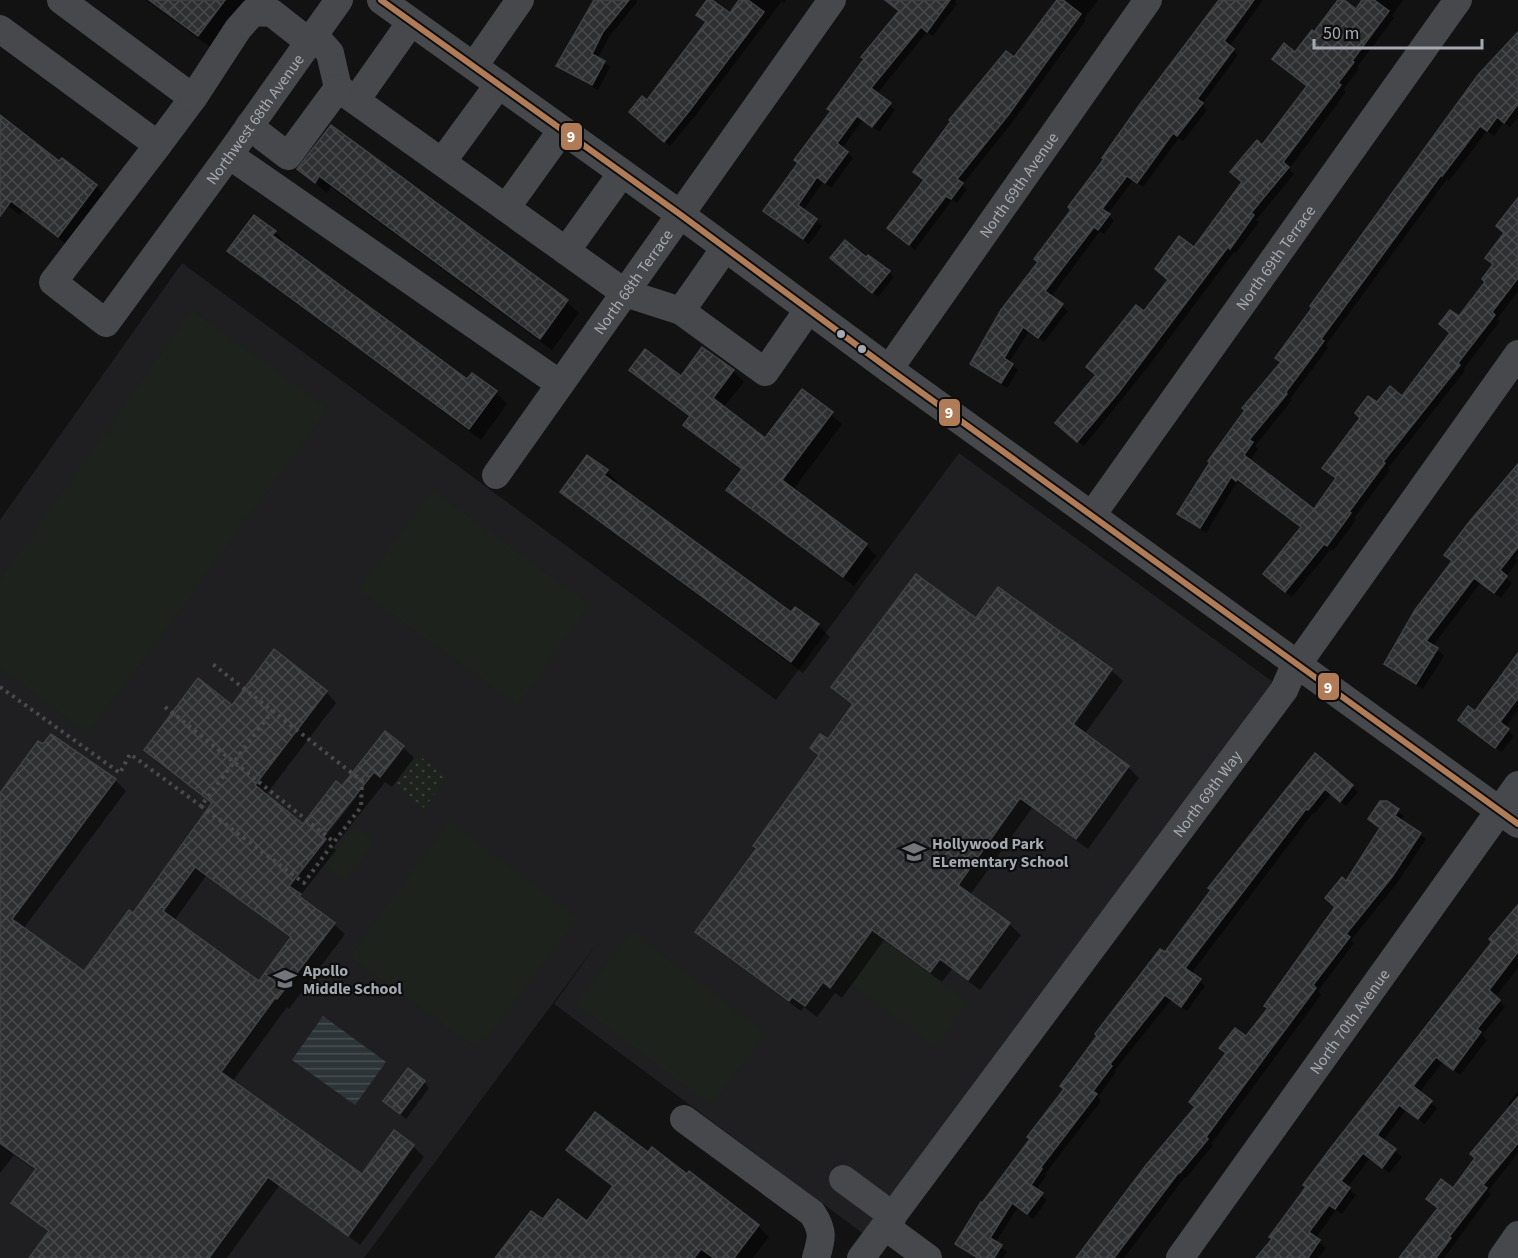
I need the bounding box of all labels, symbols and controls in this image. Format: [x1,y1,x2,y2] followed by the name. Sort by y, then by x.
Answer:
[1314,12,1482,50] scale bar
[1323,21,1359,46] text: 50 m
[201,50,309,189] street label: Northwest 68th Avenue
[560,122,583,151] line badge: 9
[567,126,575,148] text: 9
[974,128,1064,243] street label: North 69th Avenue
[1231,201,1321,315] street label: North 69th Terrace
[589,225,679,339] street label: North 68th Terrace
[835,328,847,340] unlabelled marker
[856,343,868,355] unlabelled marker
[938,398,961,427] line badge: 9
[945,402,953,424] text: 9
[1317,672,1340,701] line badge: 9
[1324,677,1332,699] text: 9
[1168,746,1248,842] street label: North 69th Way
[932,833,1069,873] place label: Hollywood Park ELementary School
[901,839,927,865] school or university icon: Hollywood Park ELementary School
[302,960,402,1000] place label: Apollo Middle School
[1305,965,1395,1079] street label: North 70th Avenue
[272,966,298,992] school or university icon: Apollo Middle School

